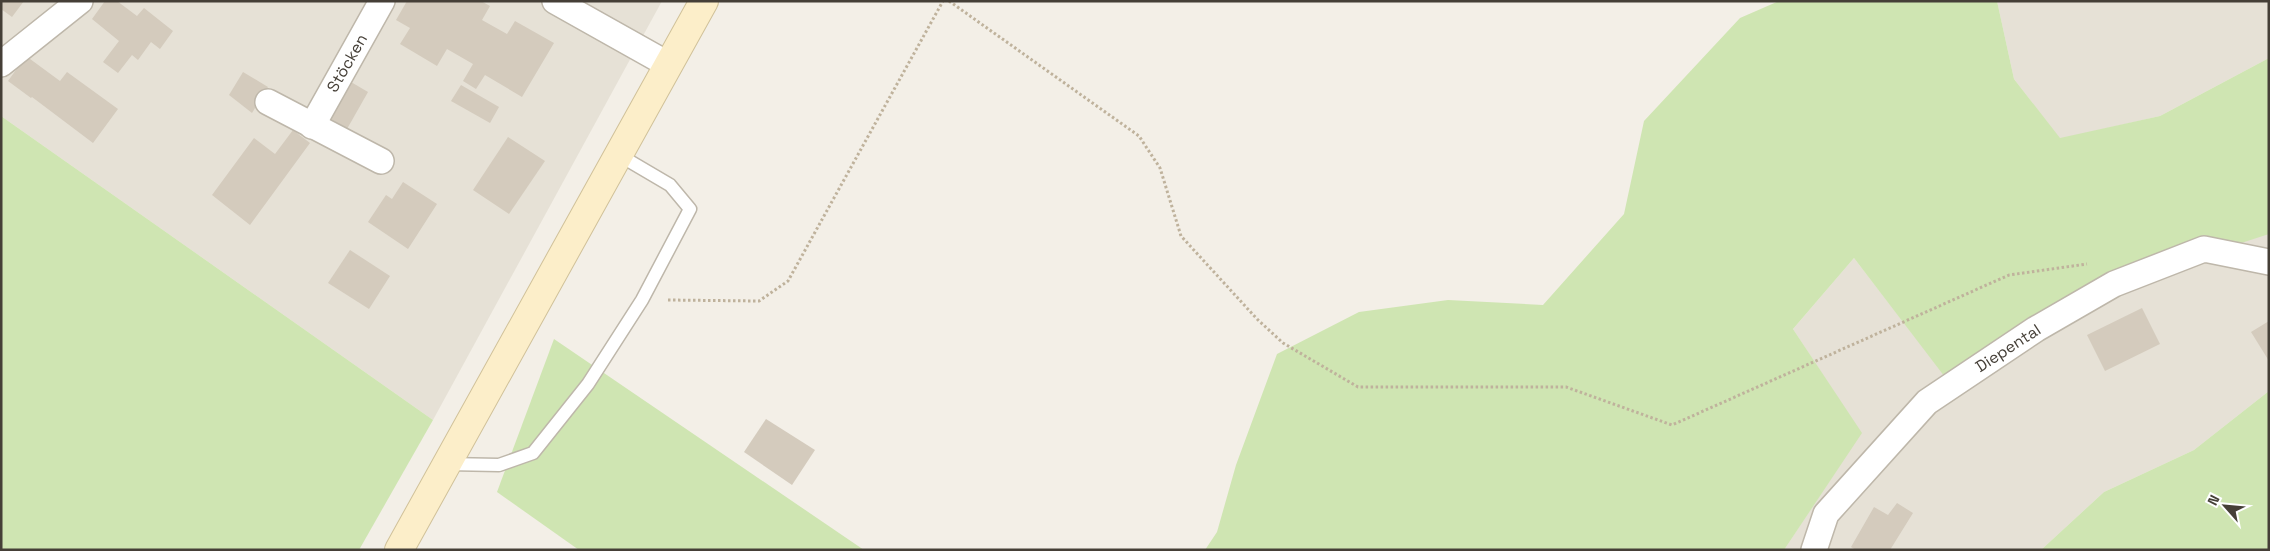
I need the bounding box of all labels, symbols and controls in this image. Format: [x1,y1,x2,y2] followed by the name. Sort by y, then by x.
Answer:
[322,30,372,96] street label: Stöcken
[1971,319,2045,377] street label: Diepental
[2200,481,2250,531] north arrow
[2203,492,2224,508] text: N

